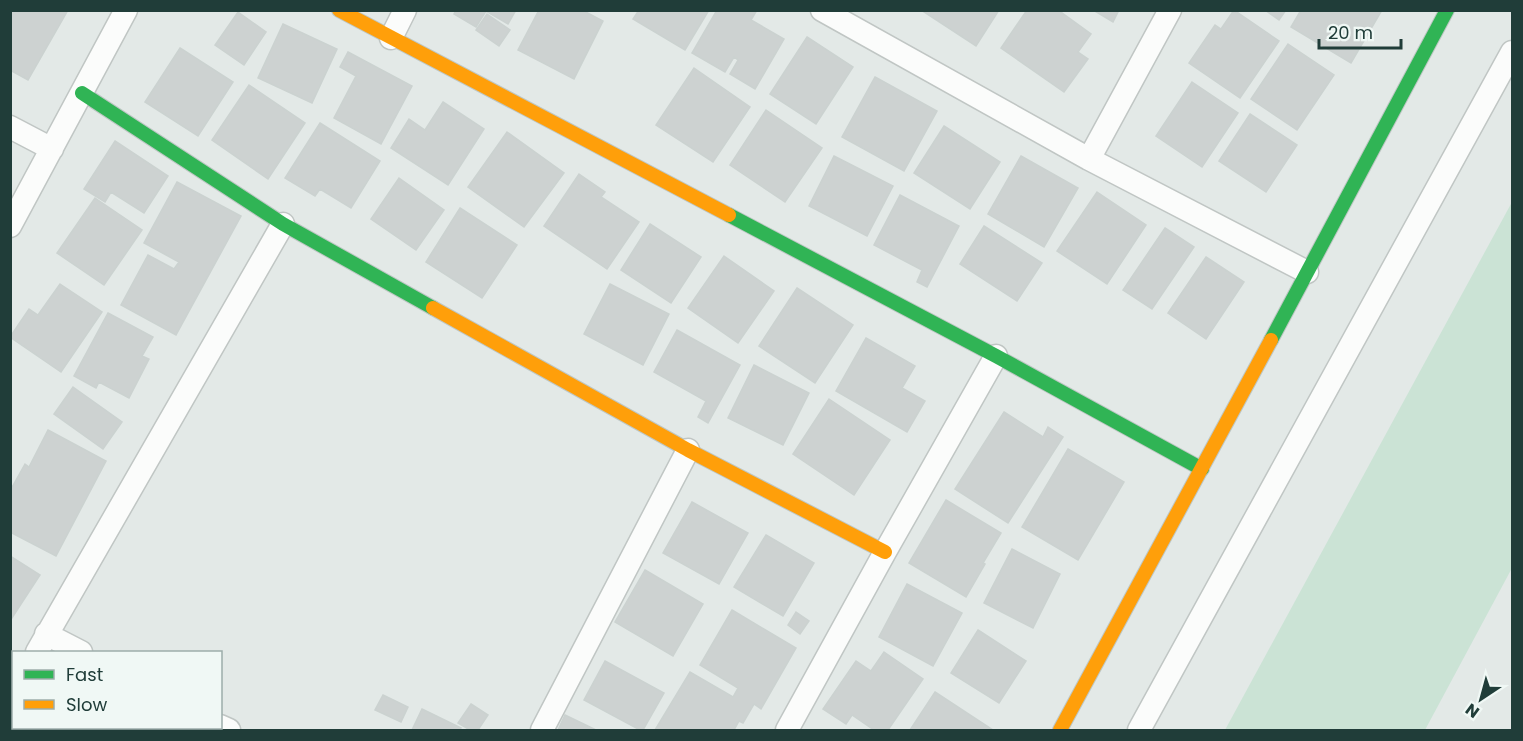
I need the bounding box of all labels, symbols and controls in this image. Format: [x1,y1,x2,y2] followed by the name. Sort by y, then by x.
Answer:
[1319,12,1402,50] scale bar
[1328,20,1373,45] text: 20 m
[12,651,222,729] legend
[66,662,103,687] text: Fast
[1451,669,1511,729] north arrow
[66,692,108,717] text: Slow
[1461,698,1484,724] text: N

